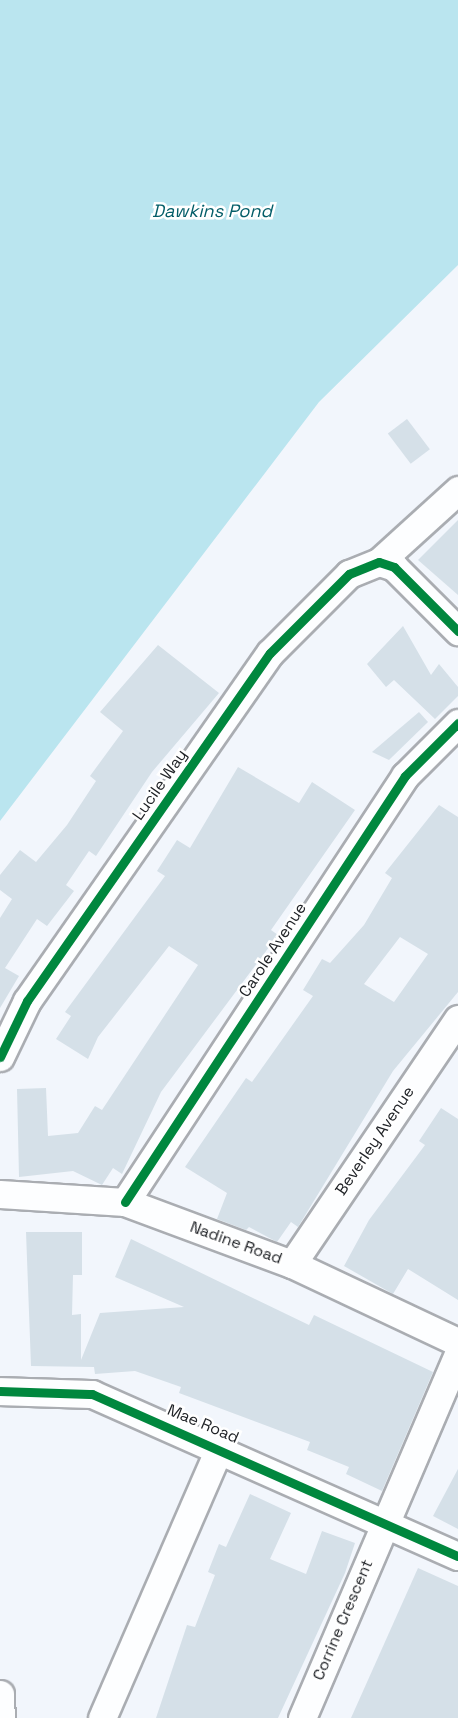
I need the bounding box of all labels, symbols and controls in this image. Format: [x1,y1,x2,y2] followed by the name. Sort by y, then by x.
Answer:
[152,200,272,222] water label: Dawkins Pond
[129,746,191,824] street label: Lucile Way
[235,899,311,1001] street label: Carole Avenue
[331,1083,419,1199] street label: Beverley Avenue
[187,1217,285,1269] street label: Nadine Road
[164,1400,242,1448] street label: Mae Road
[309,1557,377,1683] street label: Corrine Crescent

